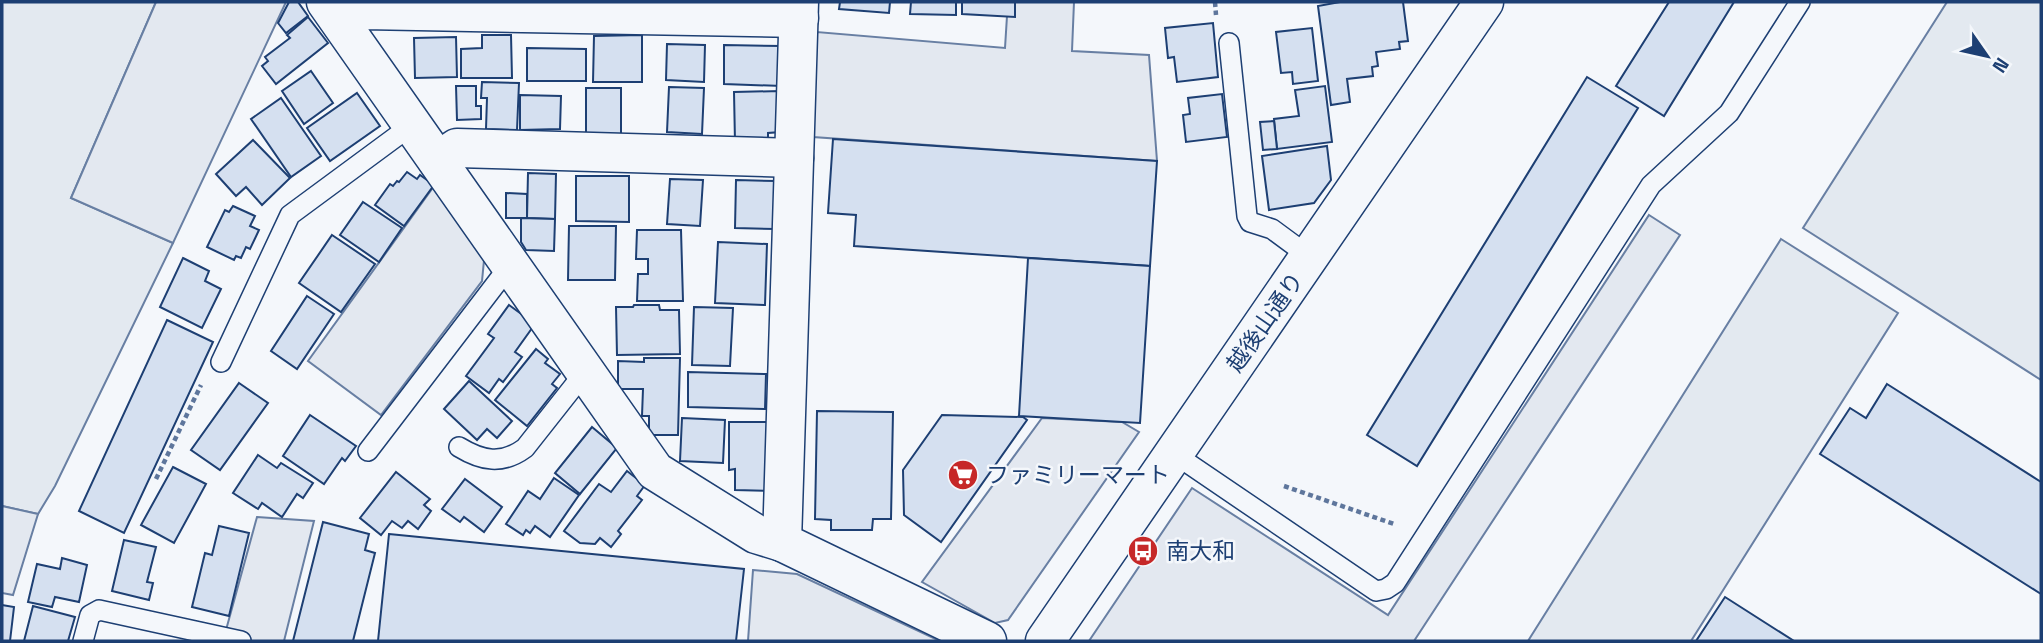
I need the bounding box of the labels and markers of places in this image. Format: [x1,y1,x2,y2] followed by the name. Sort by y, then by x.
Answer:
[946,458,980,492] supermarket icon: ファミリーマート
[986,460,1170,490] place label: ファミリーマート
[1126,534,1160,568] bus stop icon: 南大和
[1166,536,1235,566] place label: 南大和

